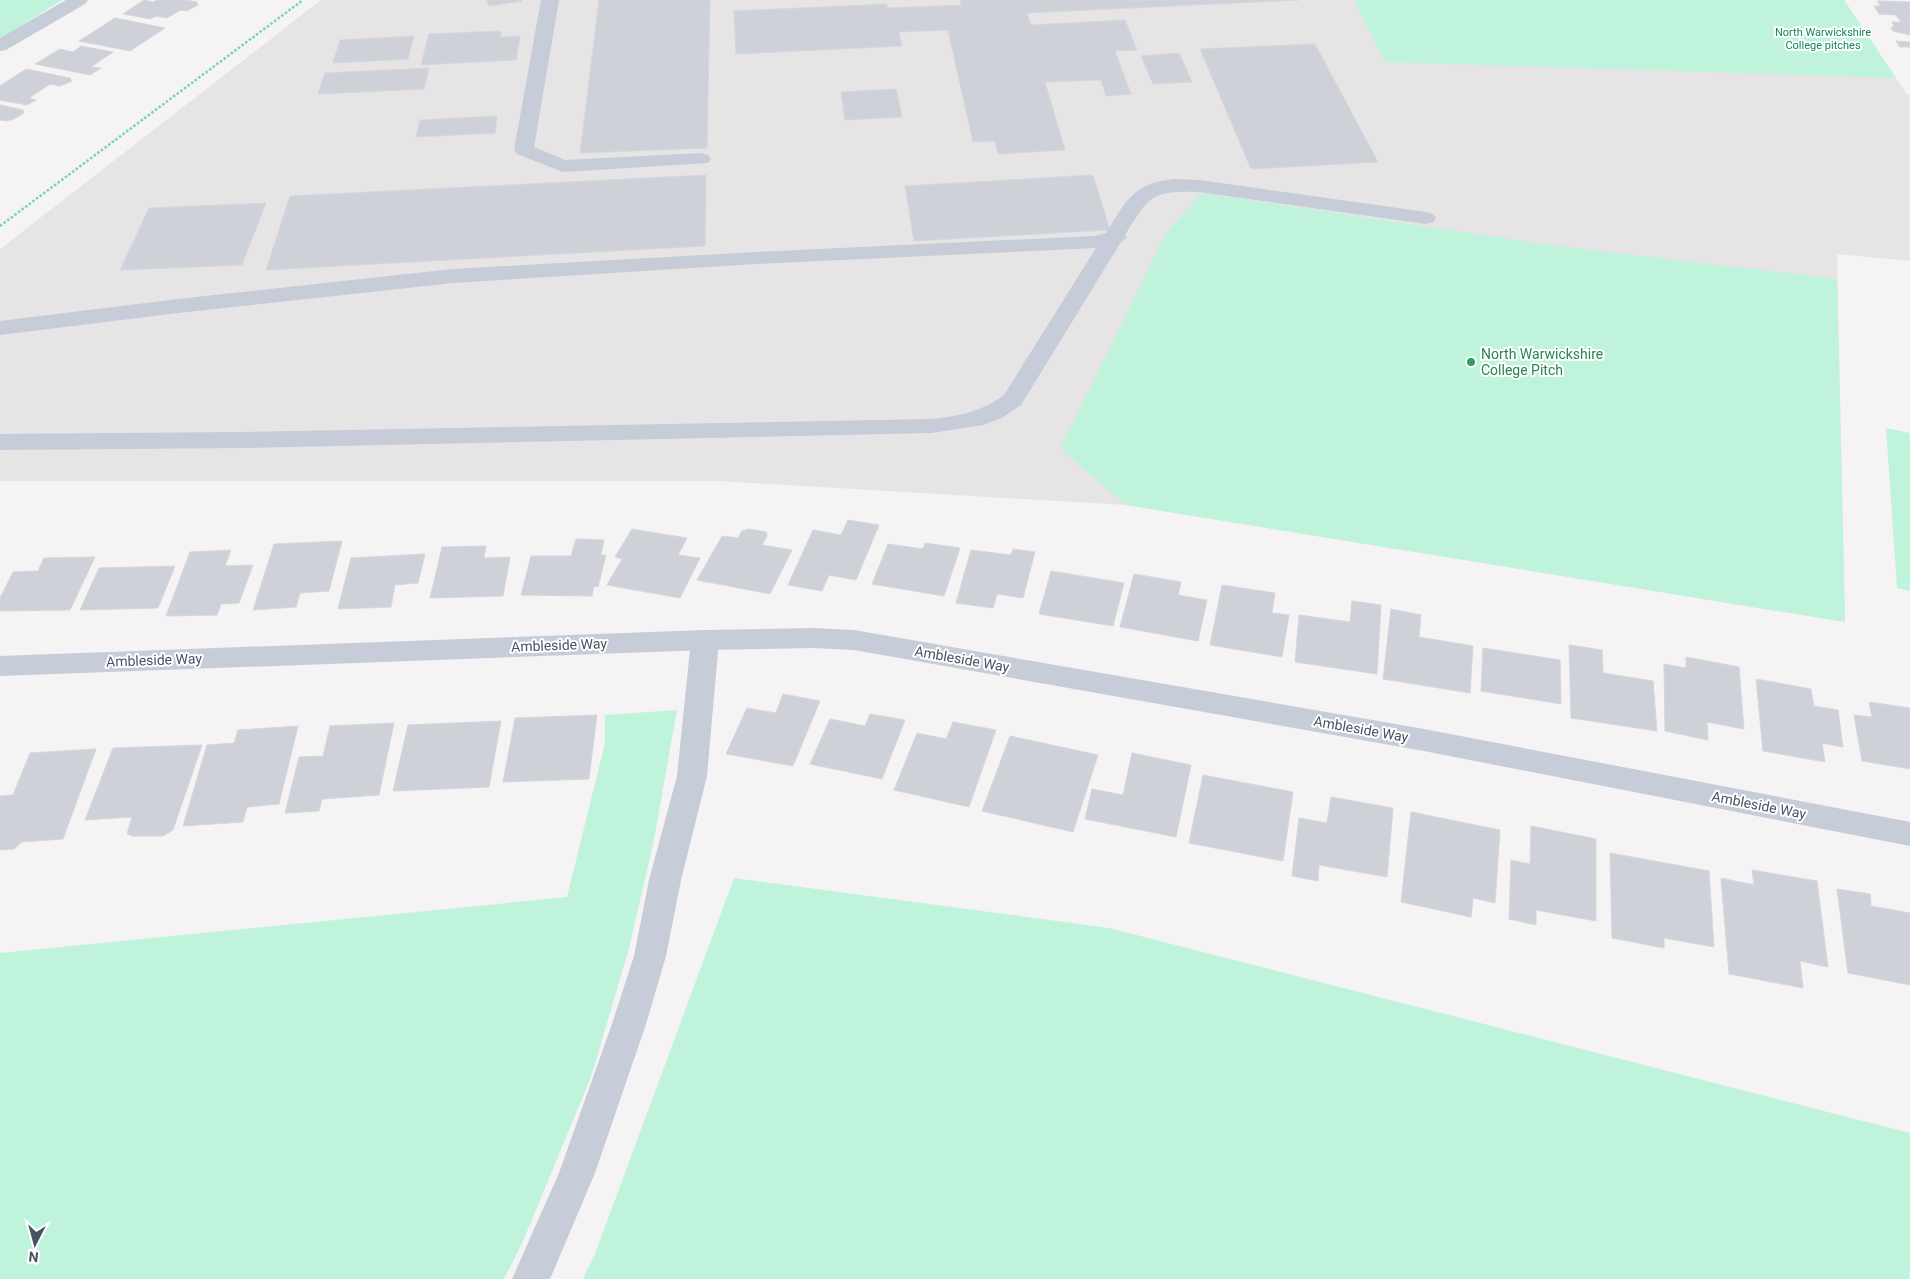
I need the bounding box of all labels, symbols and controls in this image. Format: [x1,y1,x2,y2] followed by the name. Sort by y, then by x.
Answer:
[1775,26,1871,52] park label: North Warwickshire College pitches
[1481,346,1603,378] place label: North Warwickshire College Pitch
[1465,356,1477,368] marker: North Warwickshire College Pitch
[511,635,608,655] street label: Ambleside Way
[913,643,1011,675] street label: Ambleside Way
[106,650,203,670] street label: Ambleside Way
[1312,713,1410,745] street label: Ambleside Way
[1710,788,1808,822] street label: Ambleside Way
[10,1219,60,1269] north arrow
[28,1248,39,1265] text: N

